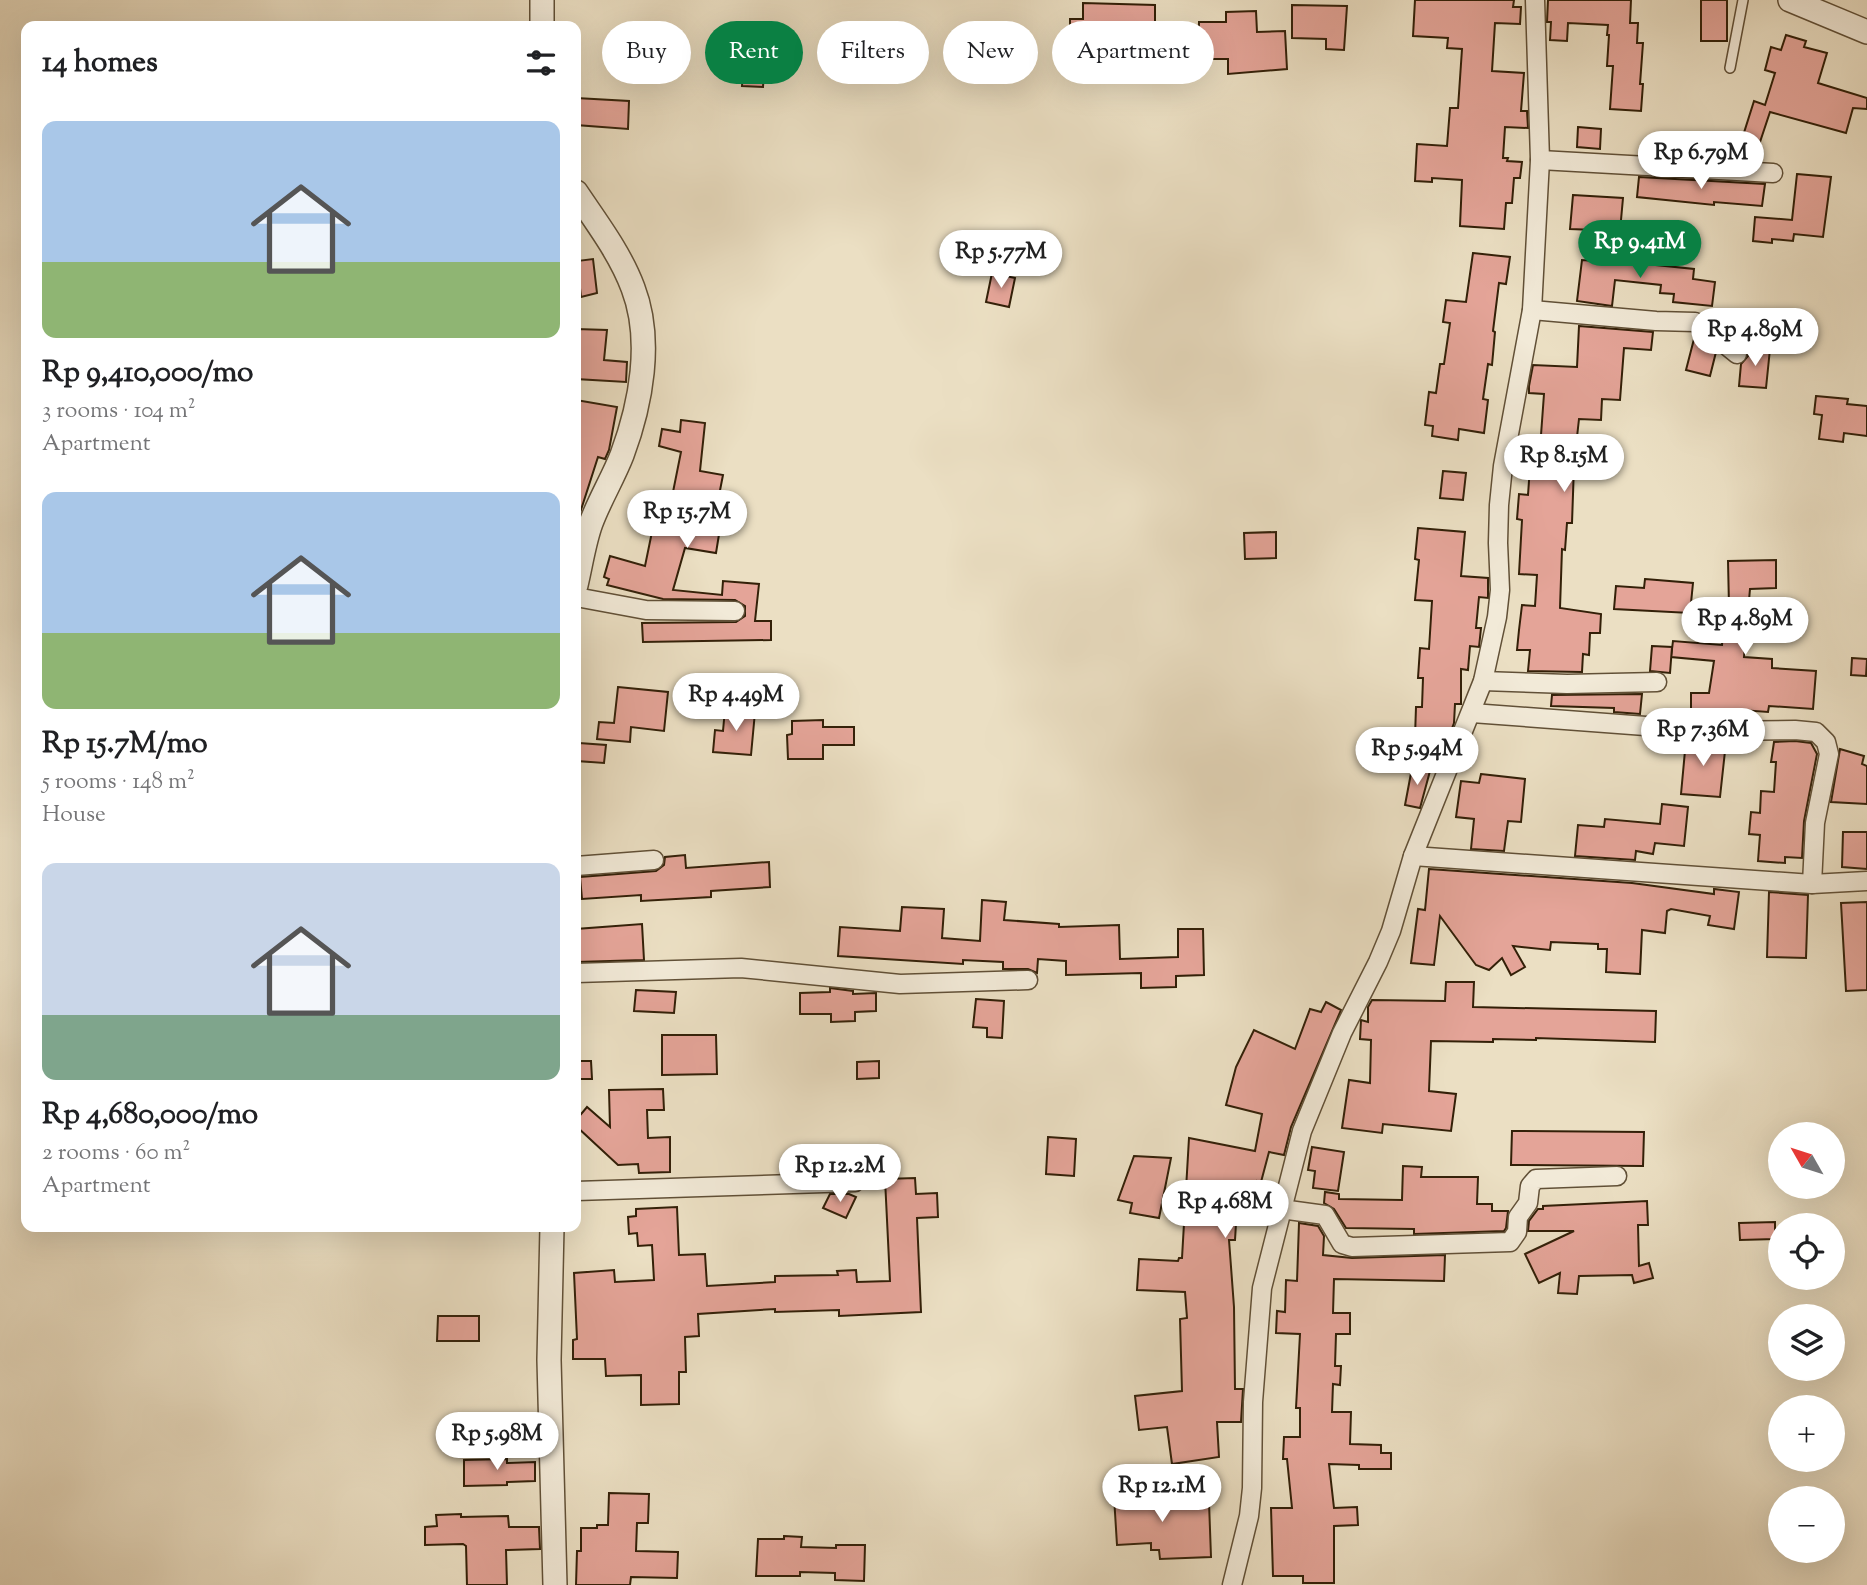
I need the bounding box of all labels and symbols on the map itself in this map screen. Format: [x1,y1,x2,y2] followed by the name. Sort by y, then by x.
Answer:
[1629,132,1773,191] pin: Rp 6.79M
[1568,220,1712,280] pin: Rp 9.41M
[929,230,1073,290] pin: Rp 5.77M
[1683,308,1827,368] pin: Rp 4.89M
[1492,434,1636,494] pin: Rp 8.15M
[615,490,759,550] pin: Rp 15.7M
[1673,598,1817,657] pin: Rp 4.89M
[664,674,808,733] pin: Rp 4.49M
[1631,708,1775,768] pin: Rp 7.36M
[1345,728,1489,787] pin: Rp 5.94M
[1768,1122,1844,1199] north arrow
[768,1144,912,1204] pin: Rp 12.2M
[1153,1180,1297,1240] pin: Rp 4.68M
[425,1412,569,1472] pin: Rp 5.98M
[1090,1464,1234,1524] pin: Rp 12.1M

